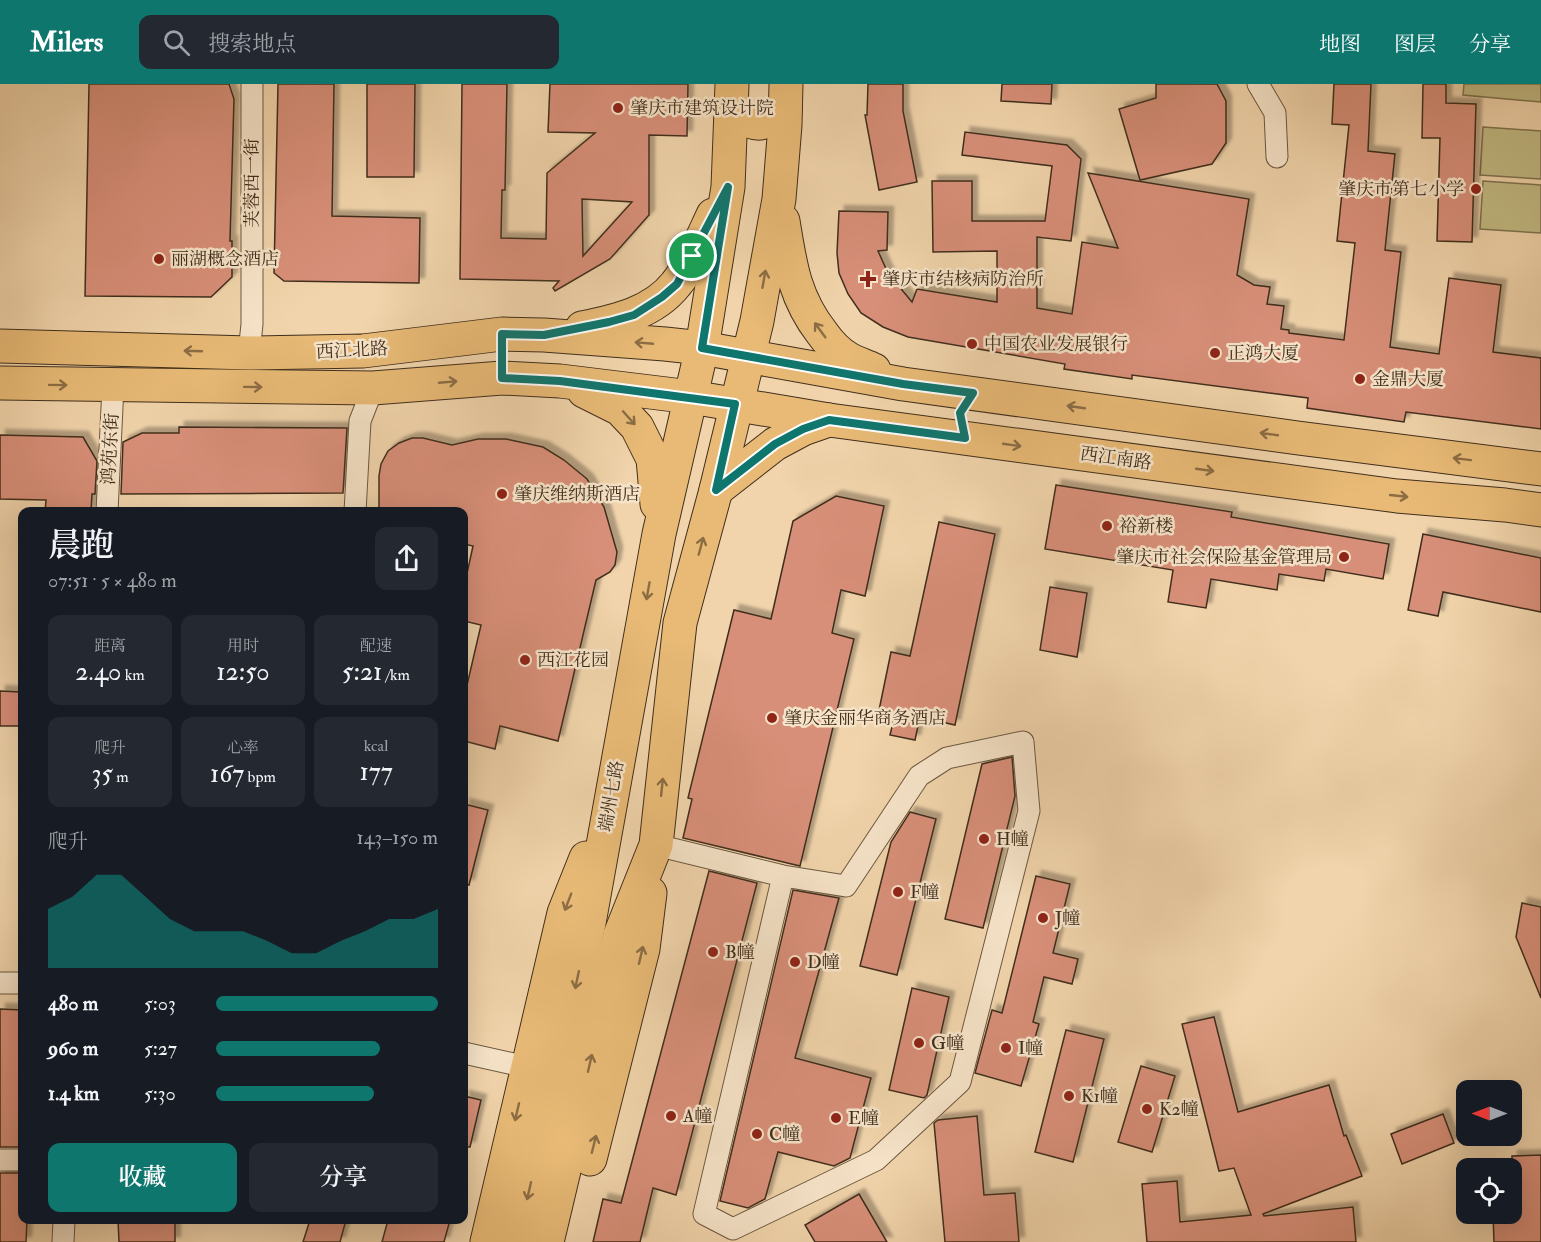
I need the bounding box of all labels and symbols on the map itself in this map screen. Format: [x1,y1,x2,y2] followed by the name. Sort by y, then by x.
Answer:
[630,97,774,120] place label: 肇庆市建筑设计院
[611,101,625,115] marker: 肇庆市建筑设计院
[241,138,264,228] street label: 芙蓉西一街
[1338,178,1464,201] place label: 肇庆市第七小学
[1469,182,1483,196] marker: 肇庆市第七小学
[666,230,717,281] pin
[171,248,279,271] place label: 丽湖概念酒店
[152,252,166,266] marker: 丽湖概念酒店
[882,268,1044,291] place label: 肇庆市结核病防治所
[759,270,770,289] one-way arrow
[859,270,877,288] marker: 肇庆市结核病防治所
[814,322,827,338] one-way arrow
[984,333,1128,356] place label: 中国农业发展银行
[315,337,389,364] street label: 西江北路
[634,337,654,348] one-way arrow
[965,337,979,351] marker: 中国农业发展银行
[1227,342,1299,365] place label: 正鸿大厦
[183,346,203,357] one-way arrow
[1208,346,1222,360] marker: 正鸿大厦
[1372,368,1444,391] place label: 金鼎大厦
[1353,372,1367,386] marker: 金鼎大厦
[438,376,458,387] one-way arrow
[48,379,68,390] one-way arrow
[243,381,263,393] one-way arrow
[1066,402,1086,413] one-way arrow
[622,410,636,425] one-way arrow
[97,412,124,486] street label: 鸿苑东街
[1259,429,1279,440] one-way arrow
[1002,439,1022,450] one-way arrow
[1079,442,1153,475] street label: 西江南路
[1453,453,1473,464] one-way arrow
[1195,465,1215,476] one-way arrow
[514,483,640,506] place label: 肇庆维纳斯酒店
[495,487,509,501] marker: 肇庆维纳斯酒店
[1388,491,1408,502] one-way arrow
[1119,515,1173,538] place label: 裕新楼
[1100,519,1114,533] marker: 裕新楼
[696,537,707,556] one-way arrow
[1116,546,1332,569] place label: 肇庆市社会保险基金管理局
[1337,550,1351,564] marker: 肇庆市社会保险基金管理局
[642,581,653,601] one-way arrow
[537,649,609,672] place label: 西江花园
[518,653,532,667] marker: 西江花园
[784,707,946,730] place label: 肇庆金丽华商务酒店
[765,711,779,725] marker: 肇庆金丽华商务酒店
[594,759,629,834] street label: 端州七路
[657,778,668,798] one-way arrow
[996,828,1029,851] place label: H幢
[977,832,991,846] marker: H幢
[910,881,939,904] place label: F幢
[891,885,905,899] marker: F幢
[562,892,573,911] one-way arrow
[1054,907,1080,930] place label: J幢
[1036,911,1050,925] marker: J幢
[725,941,755,964] place label: B幢
[706,945,720,959] marker: B幢
[635,946,647,965] one-way arrow
[807,951,840,974] place label: D幢
[788,955,802,969] marker: D幢
[571,970,582,989] one-way arrow
[931,1032,964,1055] place label: G幢
[912,1036,926,1050] marker: G幢
[1018,1037,1043,1060] place label: I幢
[999,1041,1013,1055] marker: I幢
[584,1053,596,1072] one-way arrow
[1456,1080,1522,1146] north arrow
[1081,1085,1118,1108] place label: K1幢
[1062,1089,1076,1103] marker: K1幢
[1159,1098,1199,1121] place label: K2幢
[511,1102,522,1121] one-way arrow
[1140,1102,1154,1116] marker: K2幢
[682,1105,712,1128] place label: A幢
[848,1107,879,1130] place label: E幢
[664,1109,678,1123] marker: A幢
[829,1111,843,1125] marker: E幢
[769,1123,800,1146] place label: C幢
[750,1127,764,1141] marker: C幢
[588,1135,600,1154] one-way arrow
[523,1181,535,1200] one-way arrow

